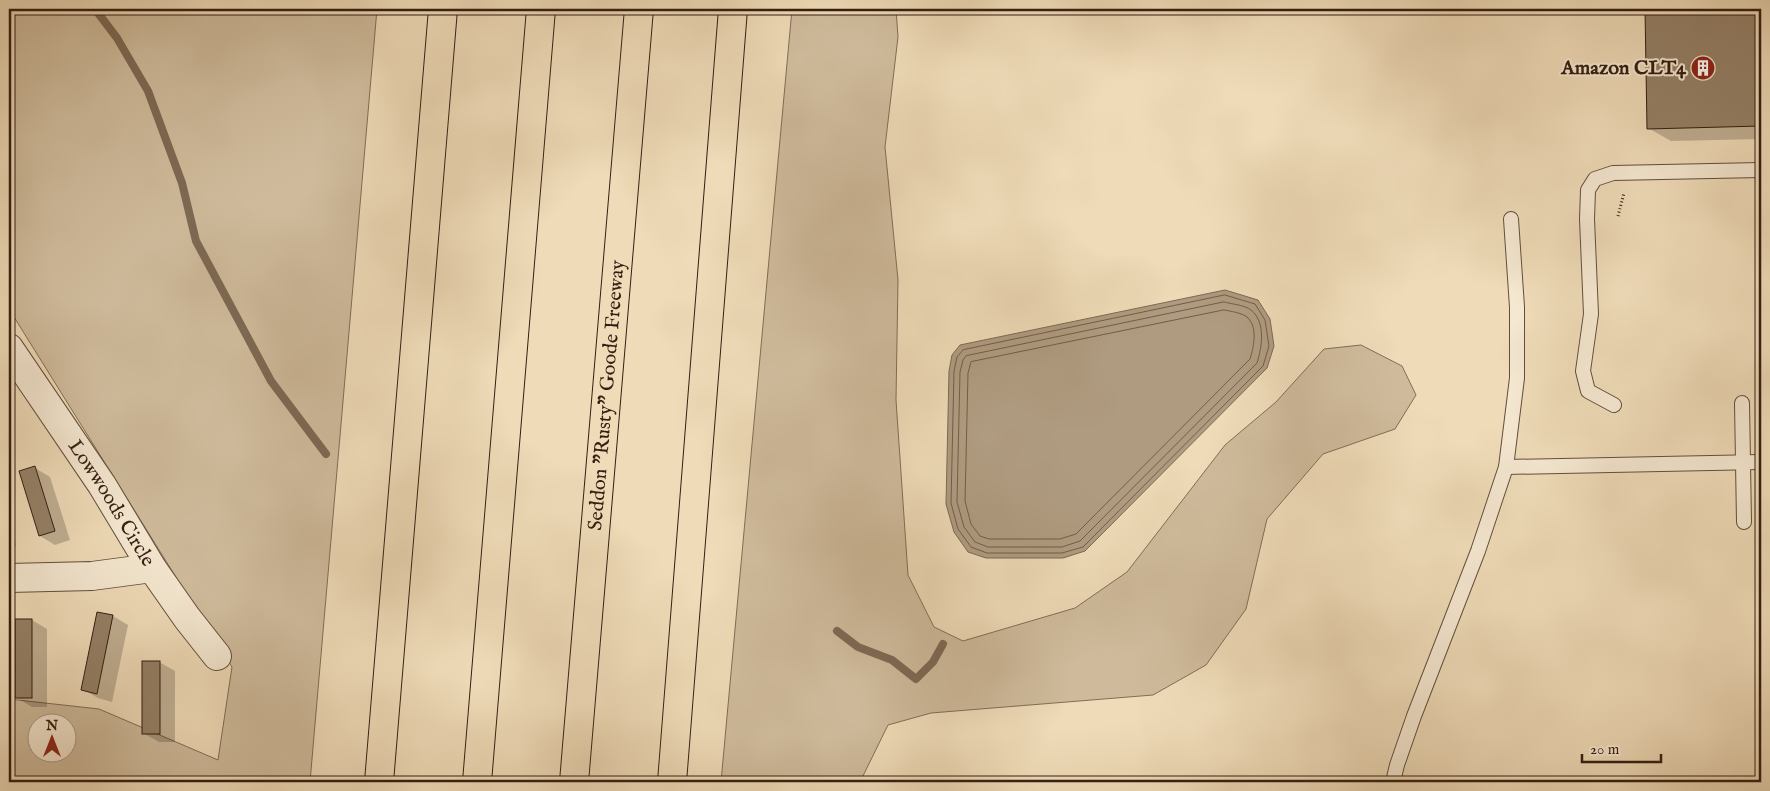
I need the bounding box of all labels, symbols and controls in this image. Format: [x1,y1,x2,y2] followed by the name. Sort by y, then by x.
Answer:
[1690,55,1716,81] building icon: Amazon CLT4
[1560,56,1687,81] place label: Amazon CLT4
[583,259,630,532] street label: Seddon "Rusty" Goode Freeway
[62,435,161,571] street label: Lowwoods Circle
[28,714,78,764] north arrow
[45,717,58,735] text: N
[1582,731,1661,763] scale bar
[1590,740,1620,759] text: 20 m

